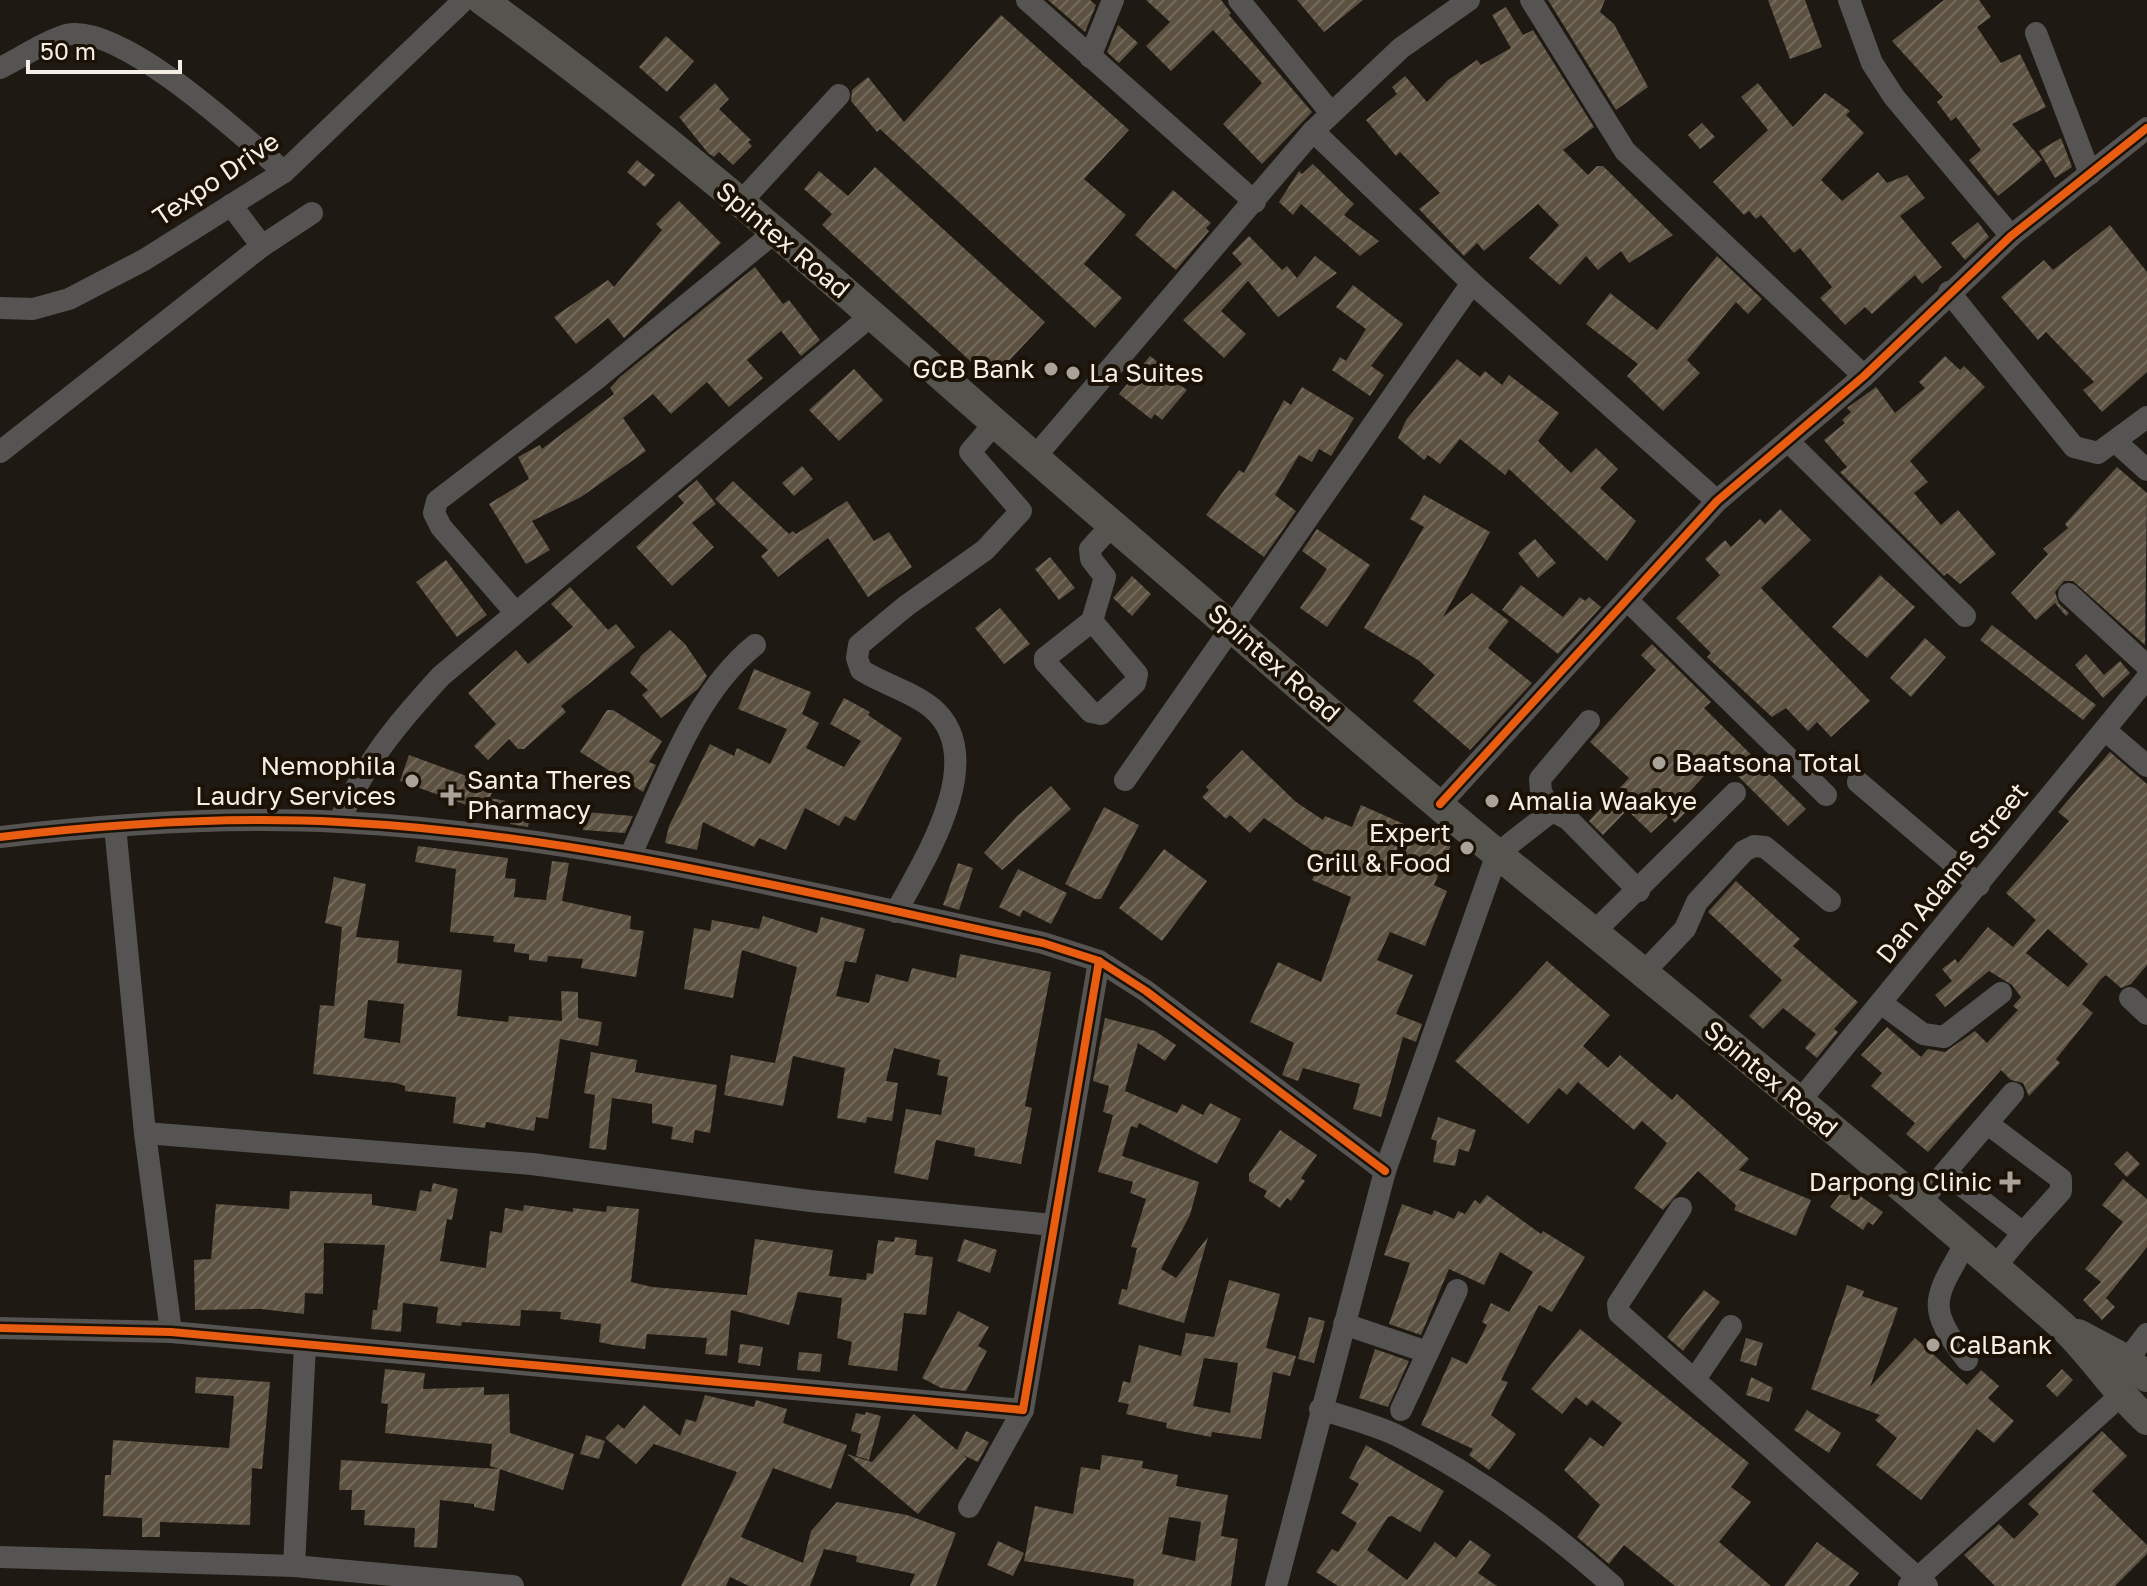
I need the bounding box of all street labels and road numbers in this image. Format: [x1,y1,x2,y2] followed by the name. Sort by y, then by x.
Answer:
[147,125,285,232] street label: Texpo Drive
[710,175,856,304] street label: Spintex Road
[1202,597,1347,728] street label: Spintex Road
[1869,776,2034,969] street label: Dan Adams Street
[1698,1014,1844,1143] street label: Spintex Road

